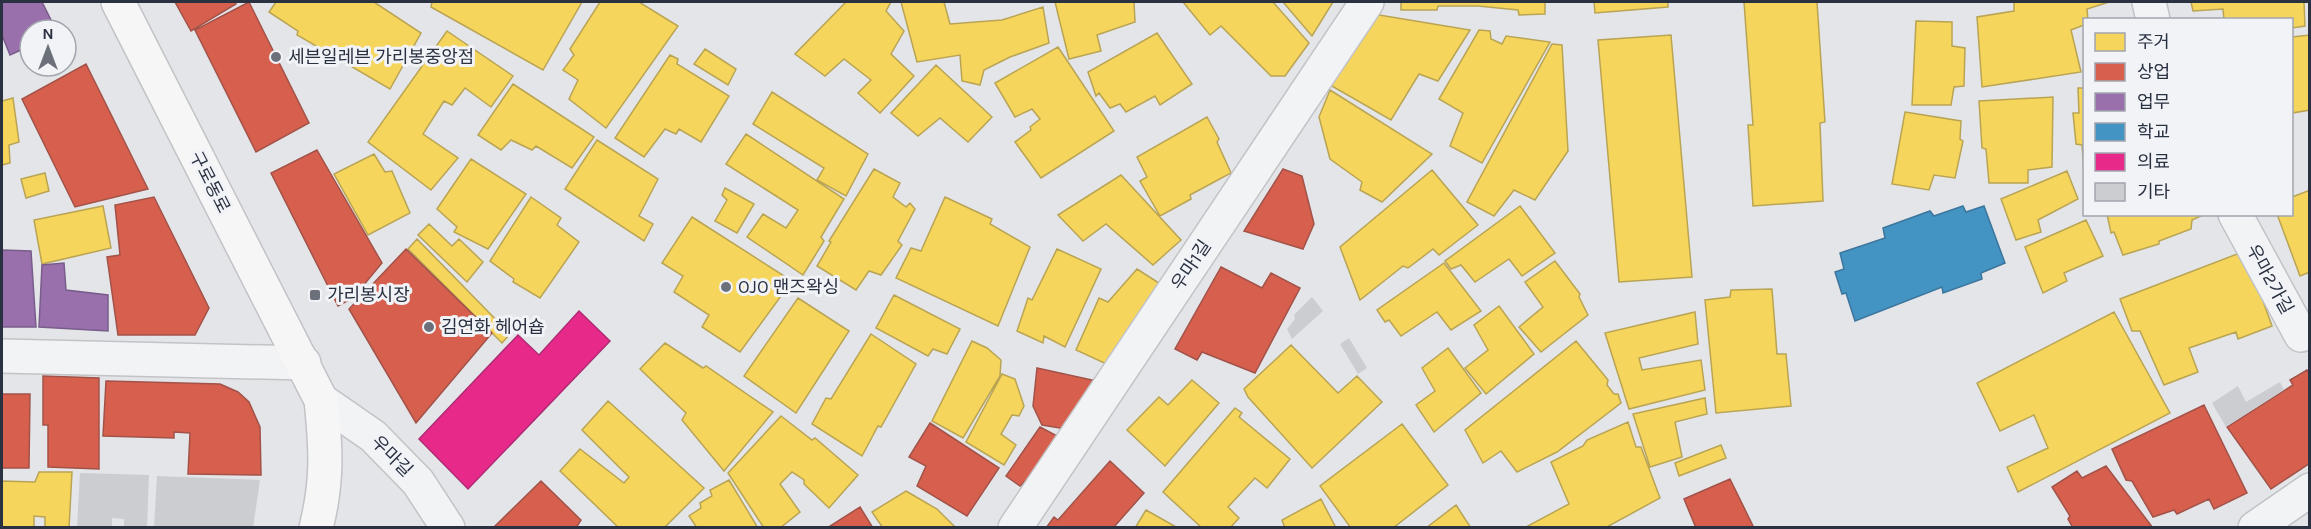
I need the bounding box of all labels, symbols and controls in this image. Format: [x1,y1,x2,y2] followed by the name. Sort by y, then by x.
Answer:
[18,18,78,78] north arrow
[2083,18,2293,216] legend
[42,24,54,43] text: N
[2137,31,2170,53] text: 주거
[288,46,474,68] place label: 세븐일레븐 가리봉중앙점
[269,50,283,64] marker: 세븐일레븐 가리봉중앙점
[2137,61,2170,83] text: 상업
[2137,91,2170,113] text: 업무
[2137,121,2170,143] text: 학교
[185,147,235,217] street label: 구로동로
[2137,151,2170,173] text: 의료
[2137,181,2171,203] text: 기타
[1166,236,1216,294] street label: 우마1길
[2242,240,2298,318] street label: 우마2가길
[738,276,839,298] place label: OJO 맨즈왁싱
[719,280,733,294] marker: OJO 맨즈왁싱
[327,284,410,306] place label: 가리봉시장
[308,288,322,302] marker: 가리봉시장
[441,316,545,338] place label: 김연화 헤어숍
[422,320,436,334] marker: 김연화 헤어숍
[367,431,417,481] street label: 우마길

